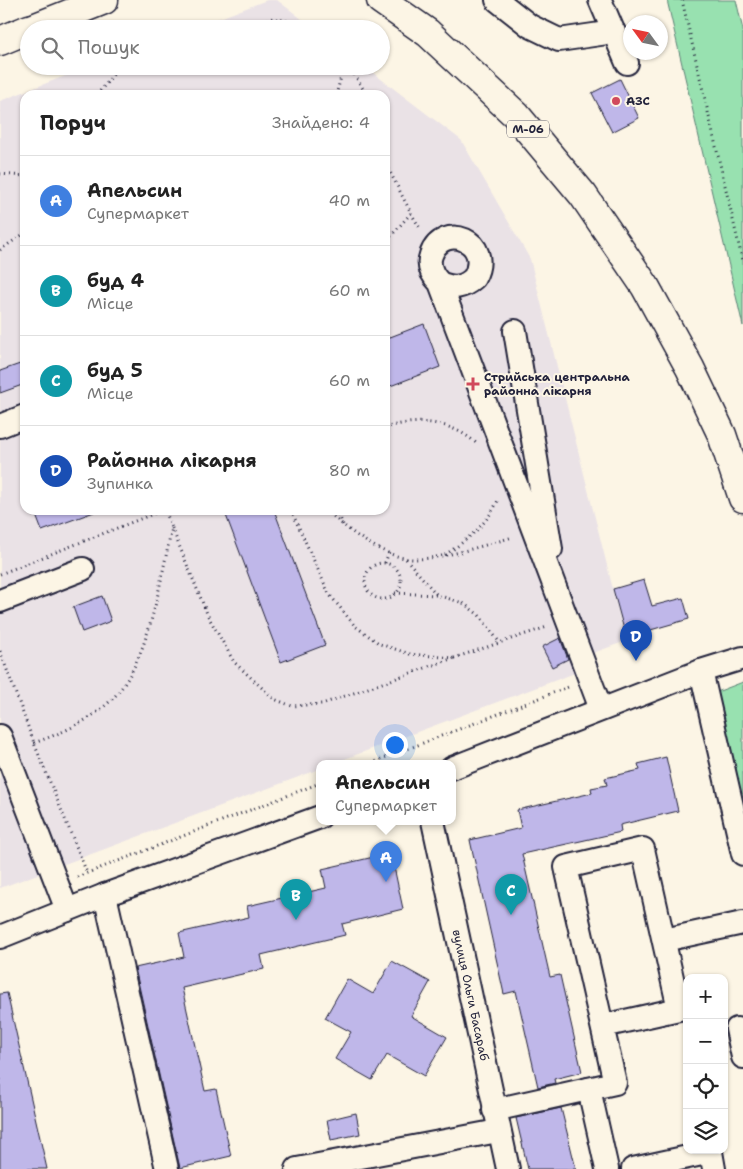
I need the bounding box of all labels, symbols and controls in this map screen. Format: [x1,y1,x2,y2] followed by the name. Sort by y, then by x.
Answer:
[623,15,668,60] north arrow
[20,20,390,75] search box
[38,34,66,62] icon: search
[78,35,140,60] text: Пошук
[626,93,650,109] place label: АЗС
[610,95,622,107] marker: АЗС
[40,109,106,137] text: Поруч
[272,112,370,133] text: Знайдено: 4
[507,120,549,138] road number: М-06
[87,178,182,203] text: Апельсин
[50,190,62,211] text: A
[328,190,370,211] text: 40 m
[87,203,189,224] text: Супермаркет
[87,268,144,293] text: буд 4
[51,280,61,301] text: B
[329,280,370,301] text: 60 m
[87,293,134,314] text: Місце
[87,358,143,383] text: буд 5
[484,369,630,399] place label: Стрийська центральна районна лікарня
[51,370,61,391] text: C
[329,370,370,391] text: 60 m
[466,377,480,391] marker: Стрийська центральна районна лікарня
[87,383,134,404] text: Місце
[87,448,257,473] text: Районна лікарня
[50,460,62,481] text: D
[329,460,370,481] text: 80 m
[87,473,153,494] text: Зупинка
[620,620,652,661] pin: D
[382,732,408,758] your location
[316,760,456,825] popup
[335,770,430,795] text: Апельсин
[335,795,437,816] text: Супермаркет
[370,841,402,882] pin: A
[495,874,527,915] pin: C
[280,879,312,920] pin: B
[449,928,492,1062] street label: вулиця Ольги Басараб
[683,974,728,1154] map controls
[683,974,728,1019] button: +
[683,1019,728,1064] button: −
[683,1064,728,1109] button: locate
[683,1109,728,1154] button: layers

